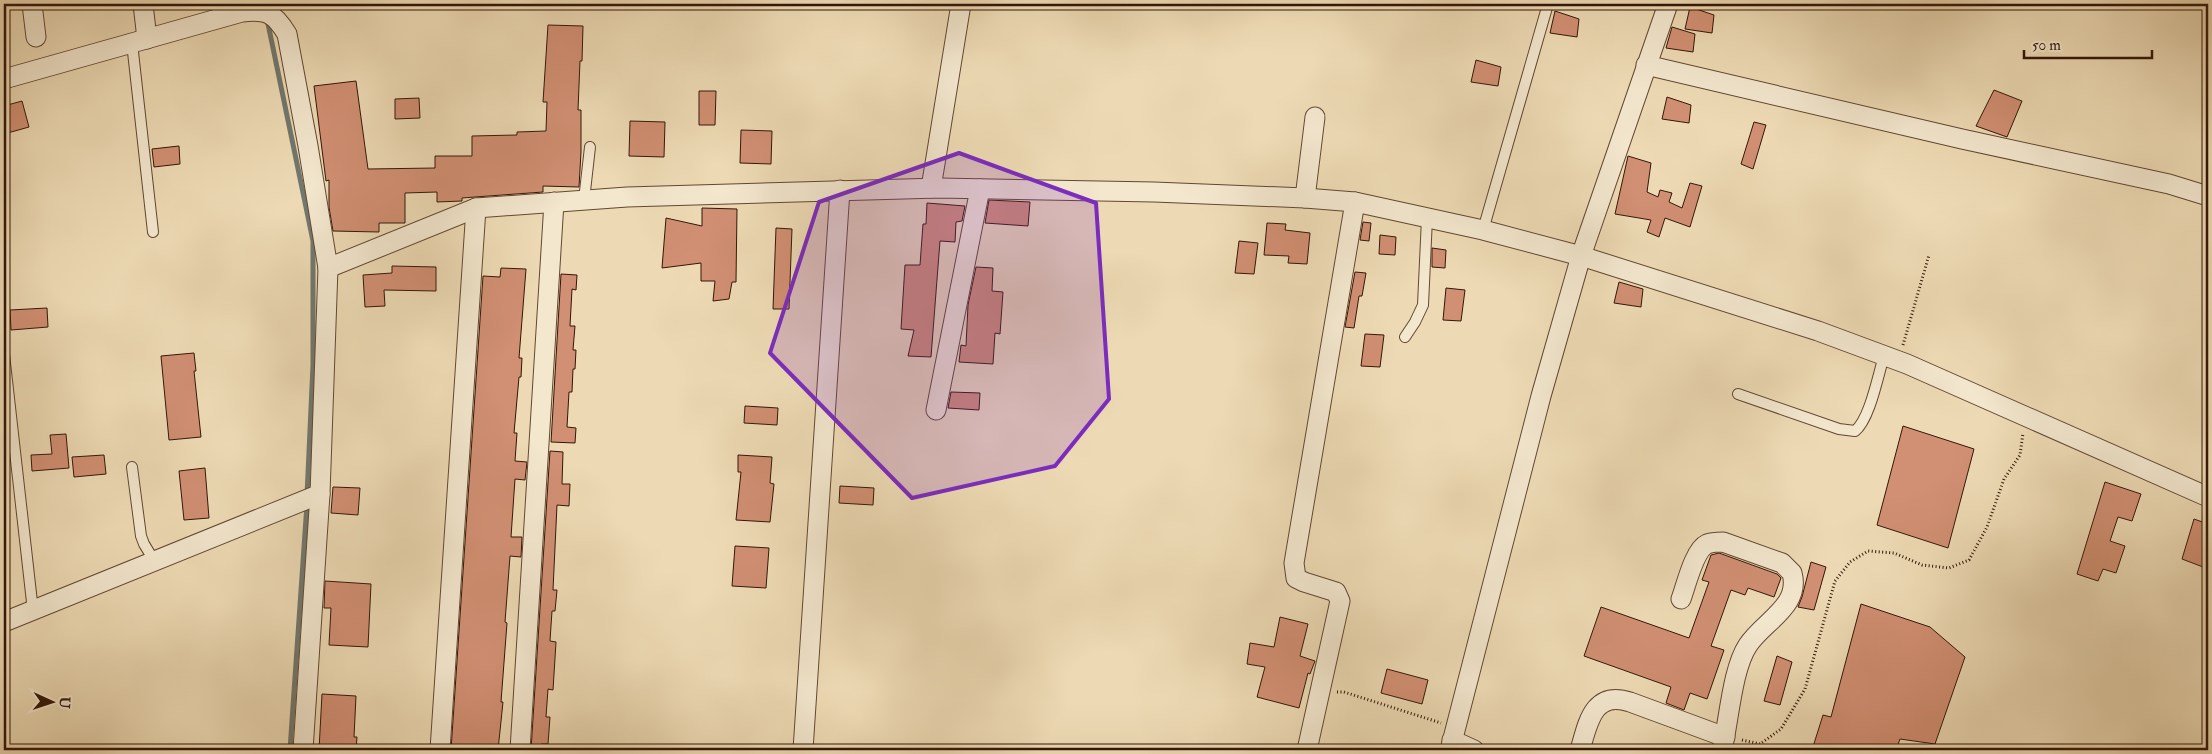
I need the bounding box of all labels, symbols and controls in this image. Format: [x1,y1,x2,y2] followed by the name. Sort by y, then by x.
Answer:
[2024,28,2152,60] scale bar
[2032,36,2061,55] text: 50 m
[28,676,78,726] north arrow
[56,696,73,709] text: U

